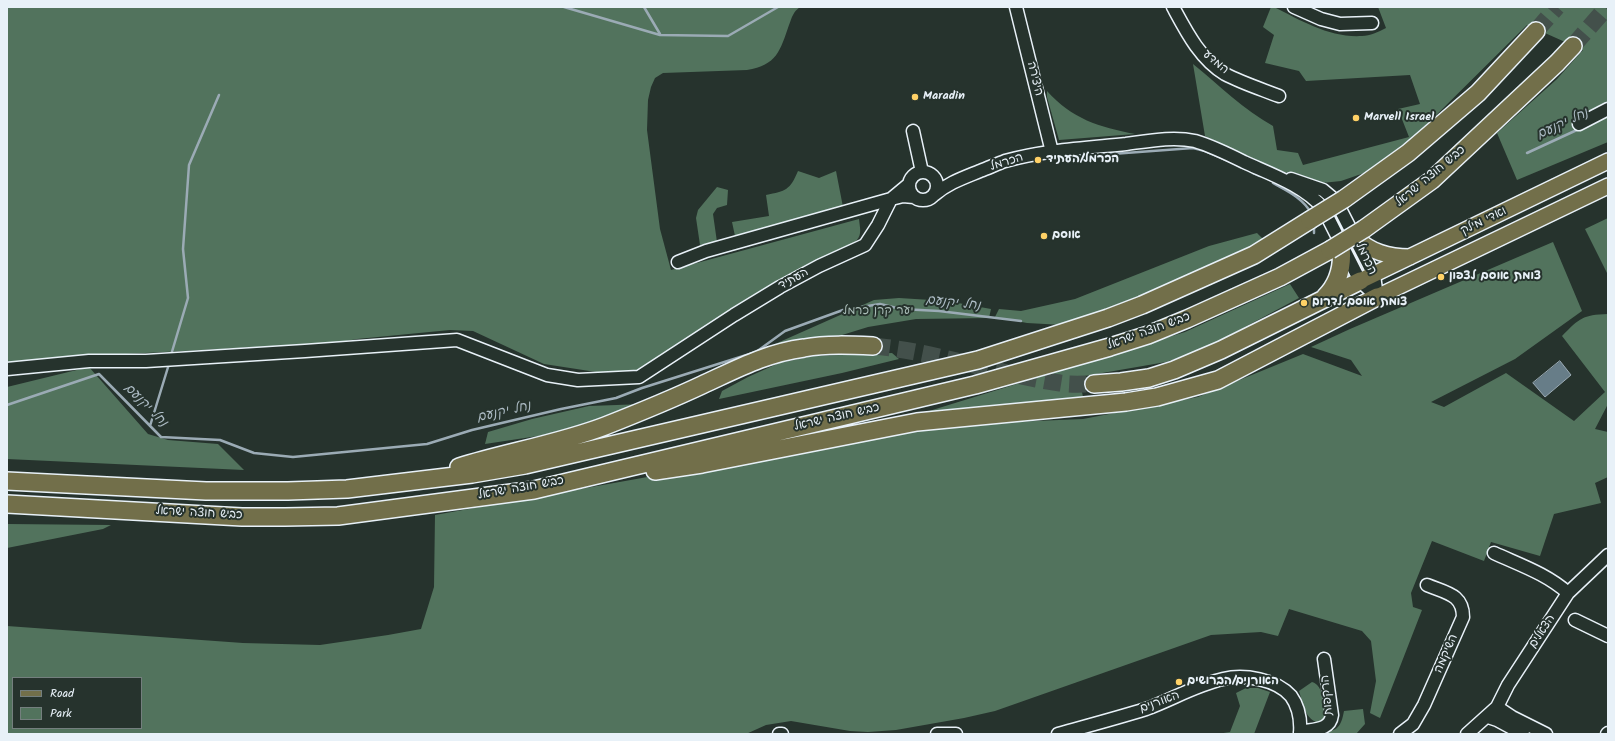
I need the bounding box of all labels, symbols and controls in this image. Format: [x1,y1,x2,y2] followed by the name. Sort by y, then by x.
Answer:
[1199,48,1231,78] street label: המדע
[1023,60,1045,98] street label: היצירה
[923,90,965,104] place label: Maradin
[910,92,920,102] marker: Maradin
[1535,106,1591,144] water label: נחל יקנעם
[1364,111,1434,125] place label: Marvell Israel
[1351,113,1361,123] marker: Marvell Israel
[1393,144,1469,210] street label: כביש חוצה ישראל
[989,151,1025,175] street label: הכרמל
[1046,153,1119,167] place label: הכרמל/העתיד
[1033,155,1043,165] marker: הכרמל/העתיד
[1459,205,1509,239] street label: ואדי מילק
[1052,229,1081,243] place label: אוסם
[1039,231,1049,241] marker: אוסם
[1351,241,1379,277] street label: הכרמל
[776,266,812,294] street label: העתיד
[1449,270,1541,284] place label: צומת אוסם לצפון
[1436,272,1446,282] marker: צומת אוסם לצפון
[925,293,981,315] water label: נחל יקנעם
[1312,296,1407,310] place label: צומת אוסם לדרום
[1299,298,1309,308] marker: צומת אוסם לדרום
[843,305,913,319] park label: יער קרן כרמל
[1106,310,1192,354] street label: כביש חוצה ישראל
[120,381,170,431] water label: נחל יקנעם
[476,399,532,427] water label: נחל יקנעם
[793,401,881,435] street label: כביש חוצה ישראל
[477,474,565,504] street label: כביש חוצה ישראל
[155,505,243,523] street label: כביש חוצה ישראל
[1527,612,1559,652] street label: הצאלים
[1432,632,1462,676] street label: השיקמה
[1319,674,1337,716] street label: הרקפות
[1187,675,1279,689] place label: האורנים/הברושים
[12,677,142,729] legend
[1174,677,1184,687] marker: האורנים/הברושים
[50,684,74,703] text: Road
[1138,689,1182,717] street label: האורנים
[50,704,72,723] text: Park

